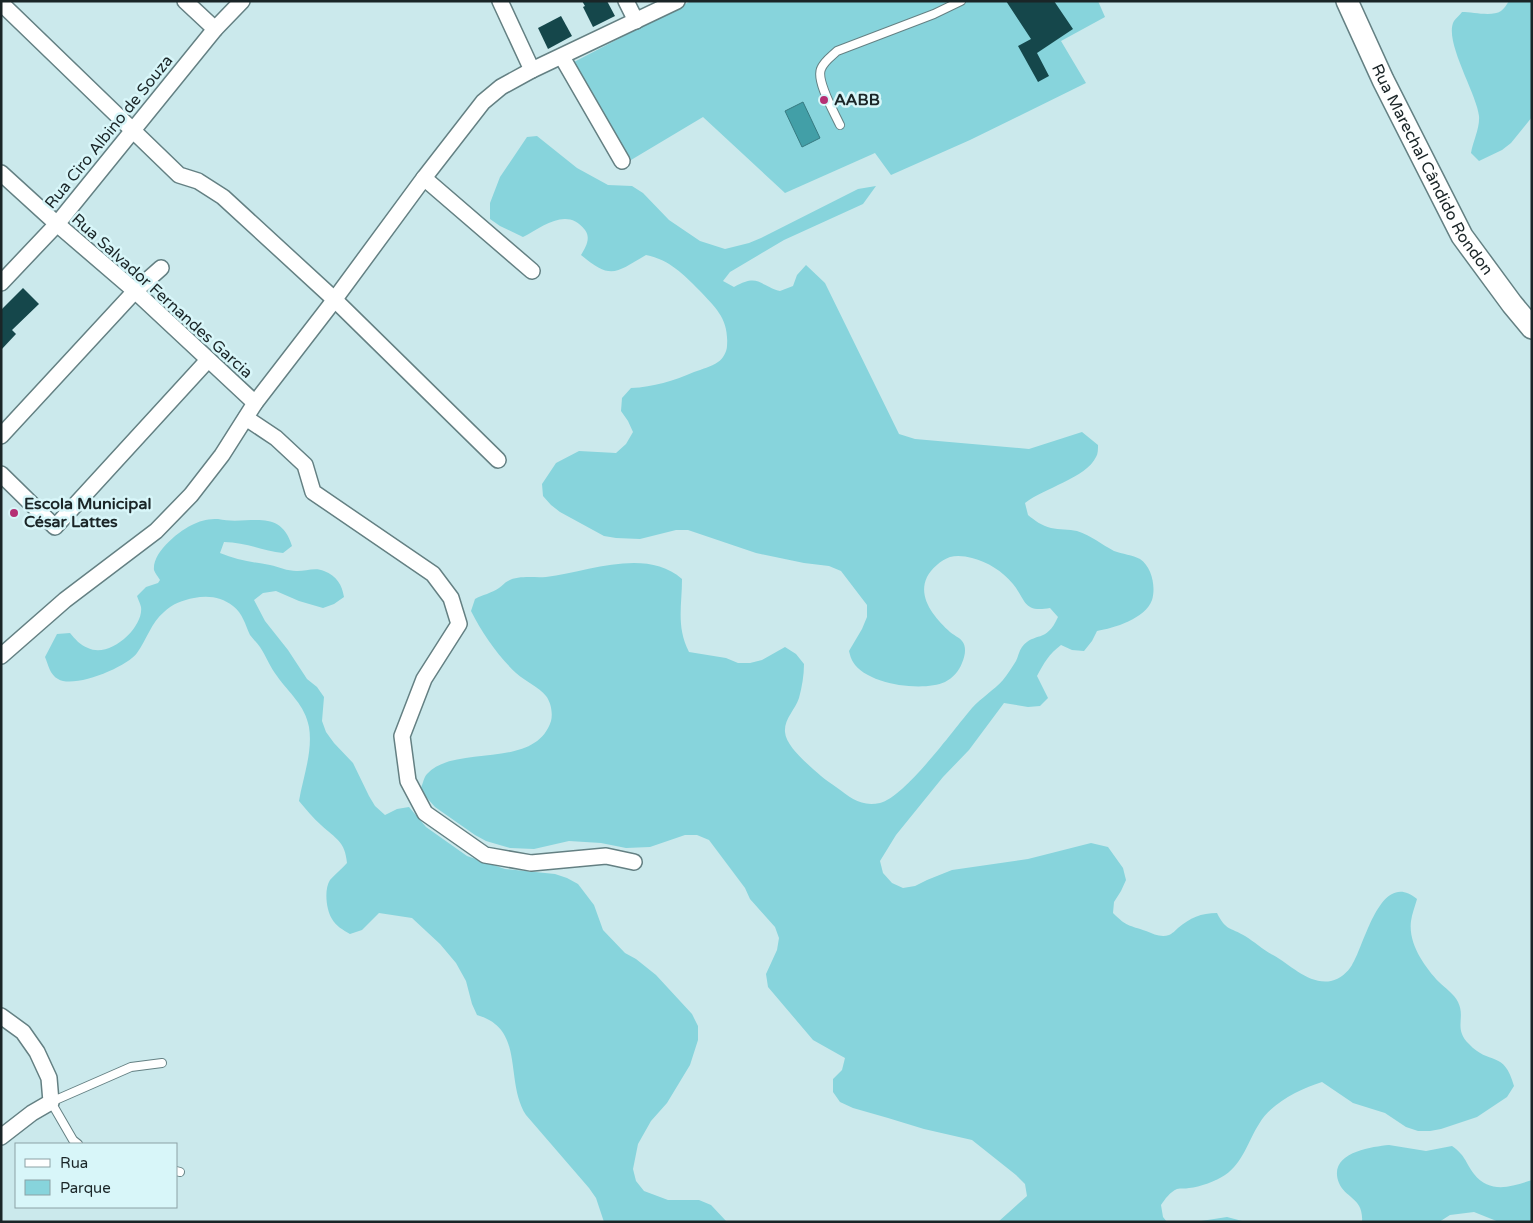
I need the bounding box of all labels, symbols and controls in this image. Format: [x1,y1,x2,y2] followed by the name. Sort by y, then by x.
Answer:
[41,51,177,213] street label: Rua Ciro Albino de Souza
[1367,61,1497,279] street label: Rua Marechal Cândido Rondon
[834,90,880,110] place label: AABB
[818,94,830,106] marker: AABB
[67,209,257,383] street label: Rua Salvador Fernandes Garcia
[24,494,151,532] place label: Escola Municipal César Lattes
[8,507,20,519] marker: Escola Municipal César Lattes
[15,1143,178,1208] legend
[60,1154,88,1172] text: Rua
[60,1179,111,1197] text: Parque

